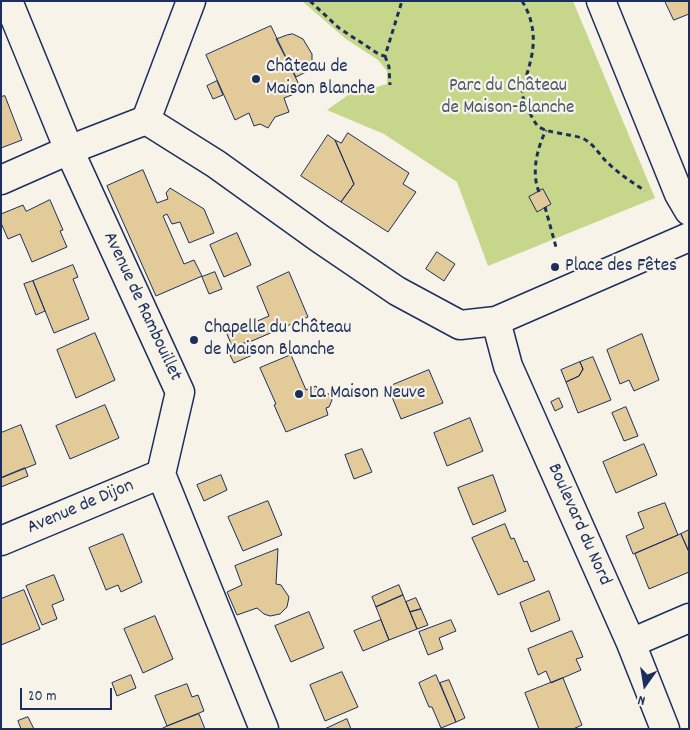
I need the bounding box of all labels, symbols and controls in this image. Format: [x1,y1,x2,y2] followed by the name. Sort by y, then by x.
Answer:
[266,57,375,101] place label: Château de Maison Blanche
[250,73,262,85] marker: Château de Maison Blanche
[442,76,574,120] park label: Parc du Château de Maison-Blanche
[96,229,186,385] street label: Avenue de Rambouillet
[565,256,677,278] place label: Place des Fêtes
[549,261,561,273] marker: Place des Fêtes
[204,318,351,362] place label: Chapelle du Château de Maison Blanche
[188,334,200,346] marker: Chapelle du Château de Maison Blanche
[309,383,425,405] place label: La Maison Neuve
[293,388,305,400] marker: La Maison Neuve
[541,461,615,589] street label: Boulevard du Nord
[24,475,138,541] street label: Avenue de Dijon
[620,660,670,710] north arrow
[22,678,115,710] scale bar
[28,686,56,708] text: 20 m
[636,689,647,710] text: N

